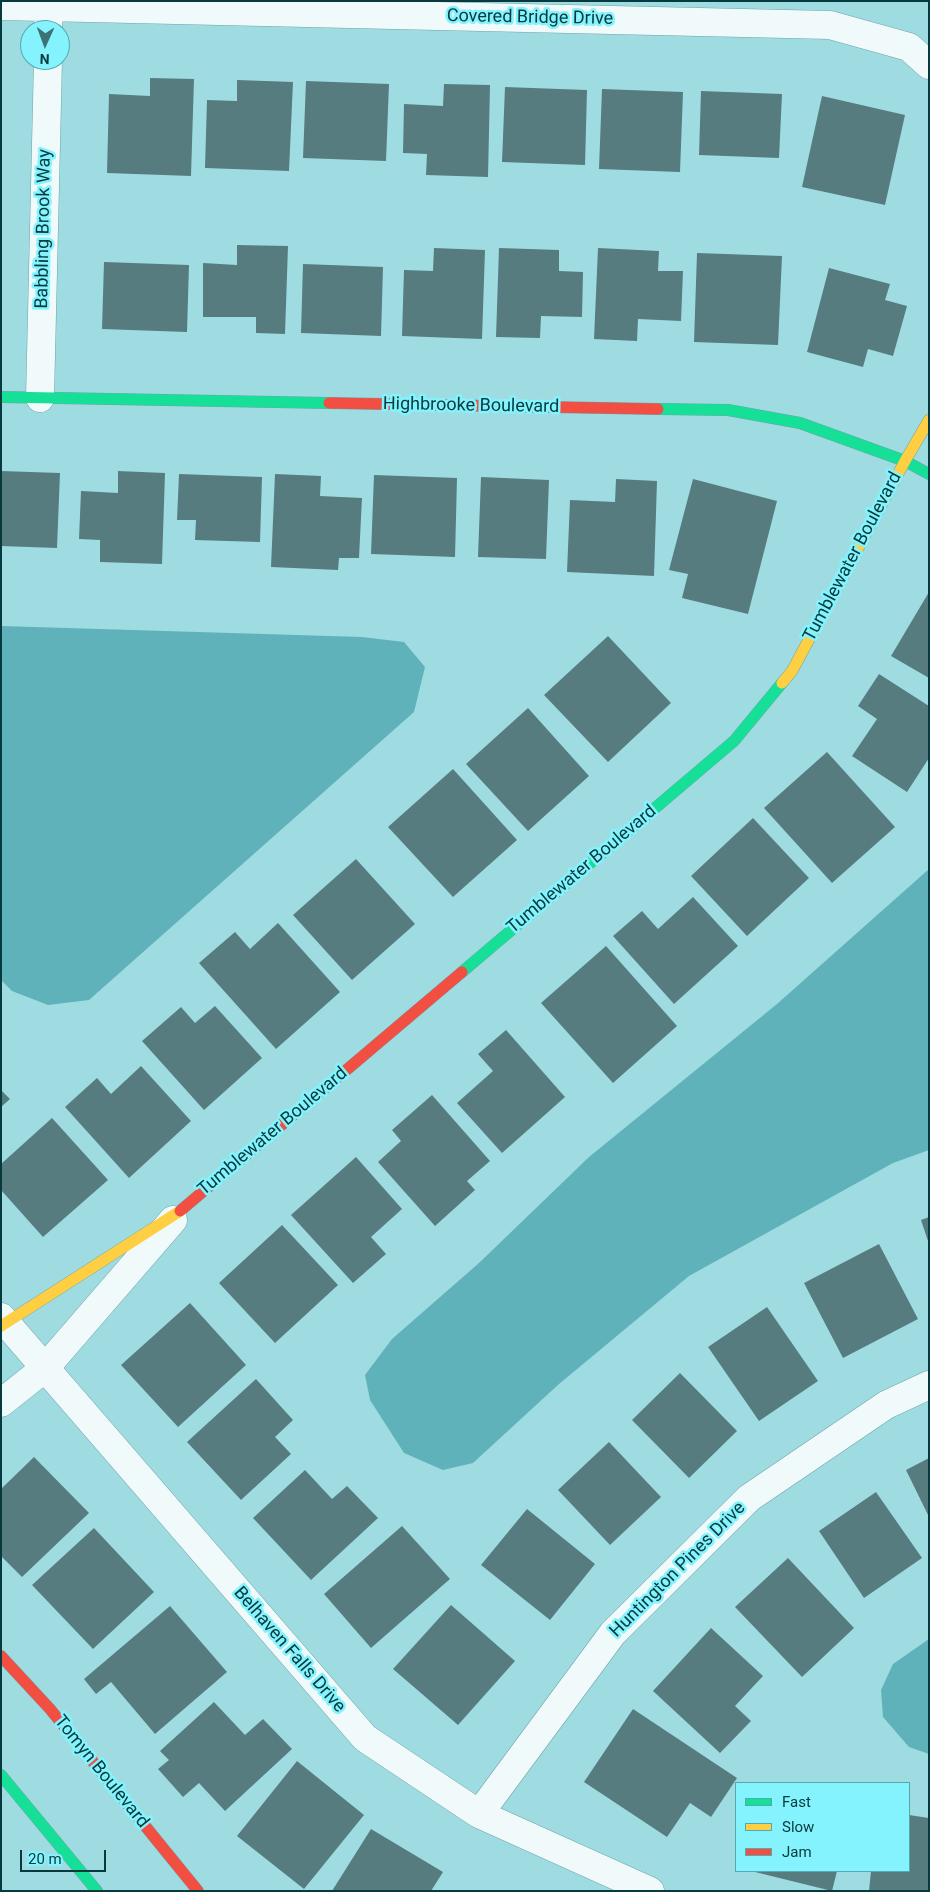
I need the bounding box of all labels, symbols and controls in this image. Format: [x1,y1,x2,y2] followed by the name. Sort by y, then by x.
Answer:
[447,6,613,30] street label: Covered Bridge Drive
[20,20,70,70] north arrow
[39,51,50,67] text: N
[32,149,56,309] street label: Babbling Brook Way
[383,394,559,418] street label: Highbrooke Boulevard
[799,469,907,645] street label: Tumblewater Boulevard
[503,801,661,939] street label: Tumblewater Boulevard
[194,1063,352,1201] street label: Tumblewater Boulevard
[606,1498,750,1642] street label: Huntington Pines Drive
[228,1583,350,1717] street label: Belhaven Falls Drive
[49,1711,153,1833] street label: Tomyn Boulevard
[735,1782,910,1872] legend
[782,1793,811,1811] text: Fast
[782,1818,814,1836] text: Slow
[22,1840,109,1872] scale bar
[782,1843,812,1861] text: Jam
[28,1850,62,1868] text: 20 m

